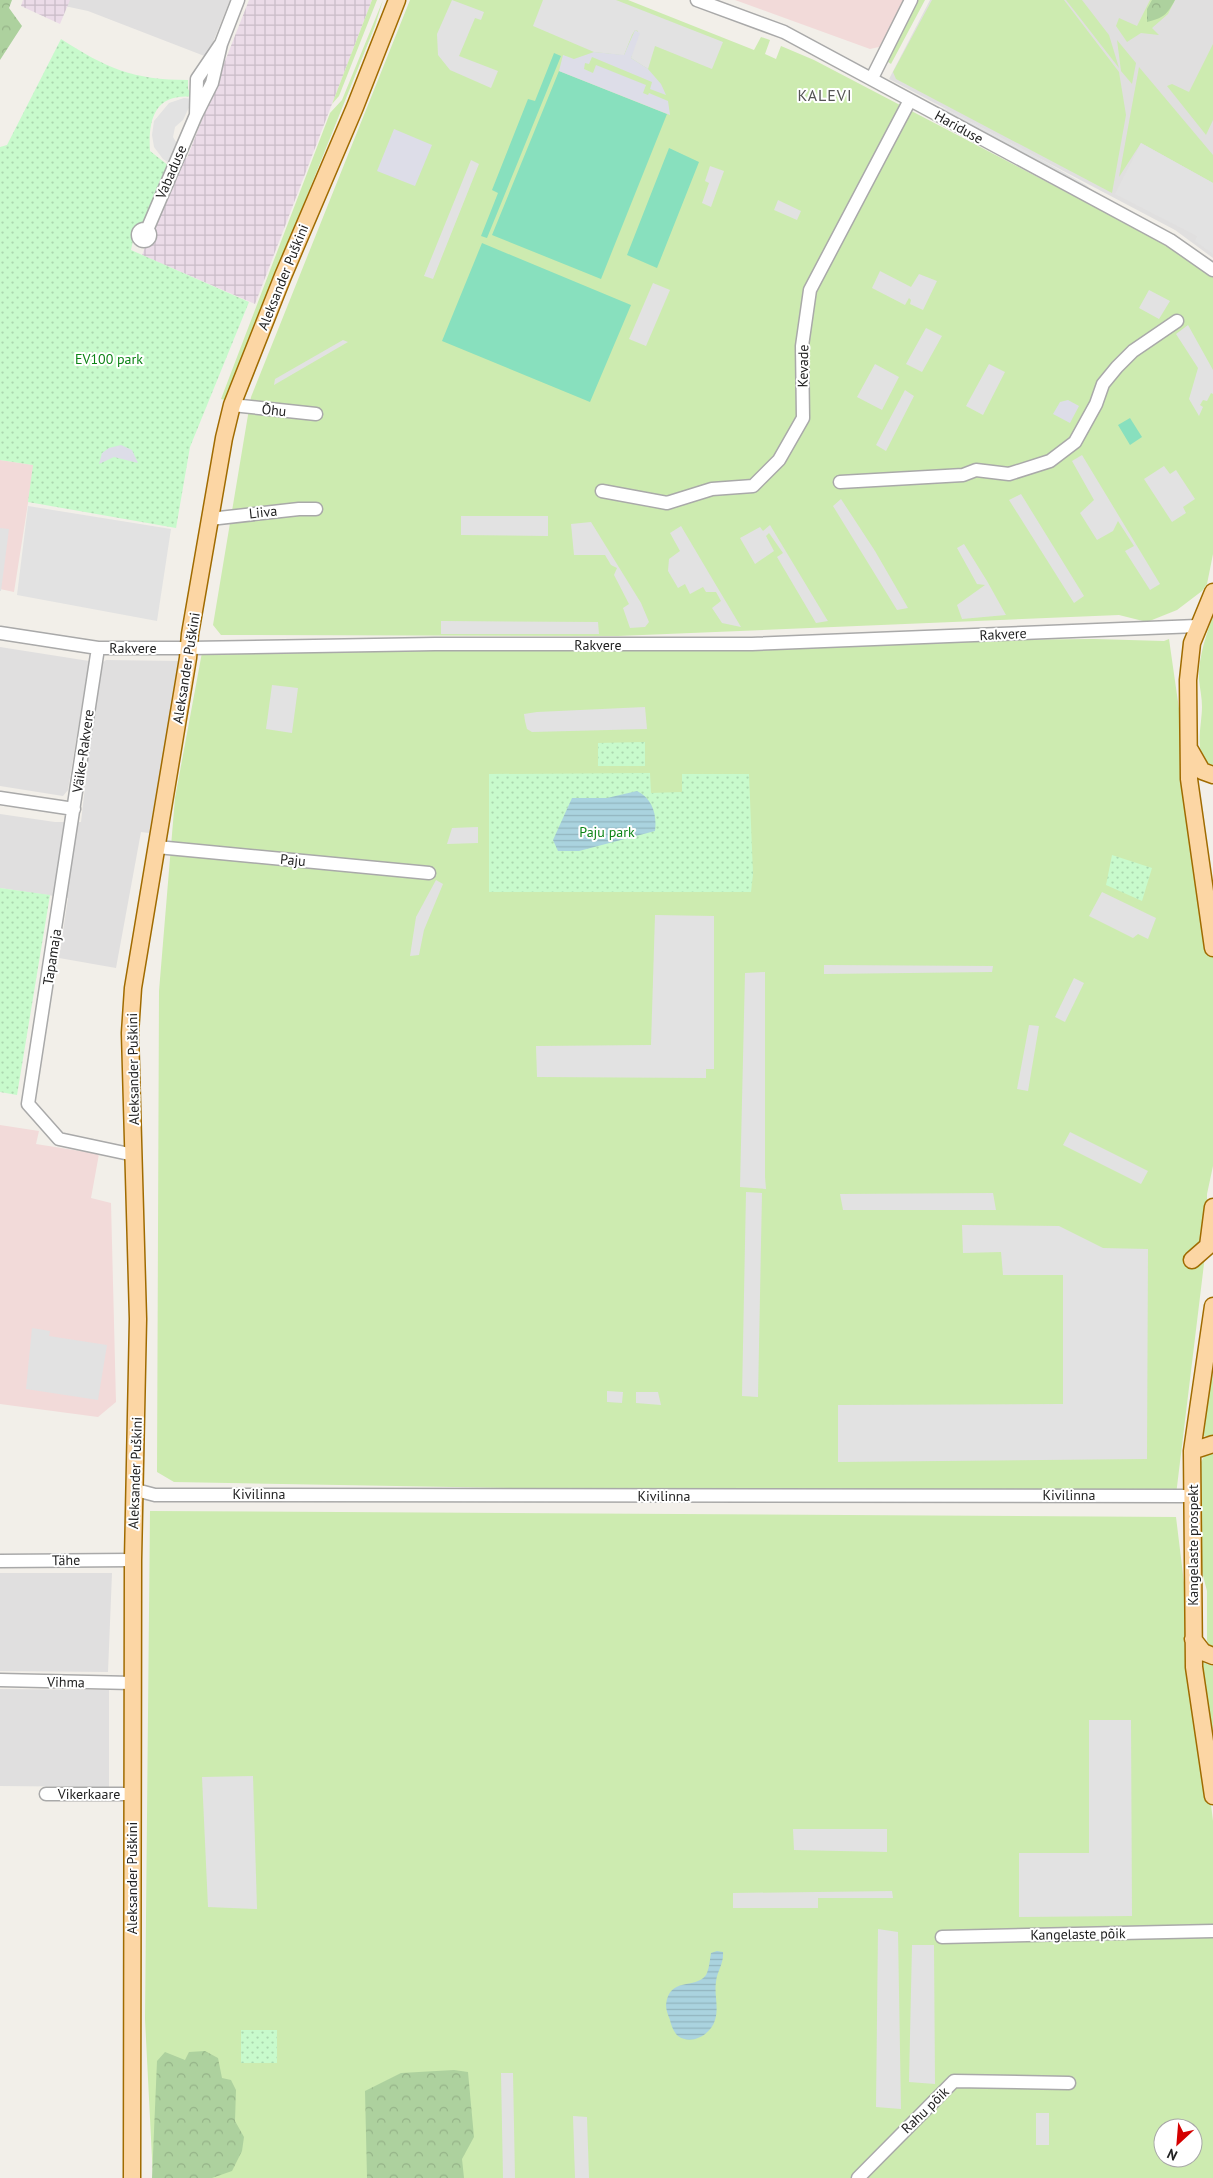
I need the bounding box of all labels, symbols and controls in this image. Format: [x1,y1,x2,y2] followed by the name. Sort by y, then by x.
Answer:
[797,85,853,105] district label: KALEVI
[931,106,987,148] street label: Hariduse
[151,142,190,203] street label: Vabaduse
[254,222,312,332] street label: Aleksander Puškini
[794,344,812,388] street label: Kevade
[75,350,143,368] park label: EV100 park
[261,400,287,420] street label: Õhu
[248,502,278,522] street label: Liiva
[168,611,204,725] street label: Aleksander Puškini
[979,624,1027,644] street label: Rakvere
[574,636,622,654] street label: Rakvere
[109,639,157,657] street label: Rakvere
[68,708,98,795] street label: Väike-Rakvere
[579,823,635,841] park label: Paju park
[279,850,307,870] street label: Paju
[39,928,65,986] street label: Tapamaja
[123,1013,143,1125] street label: Aleksander Puškini
[124,1417,146,1529] street label: Aleksander Puškini
[1184,1484,1202,1606] street label: Kangelaste prospekt
[233,1485,285,1503] street label: Kivilinna
[1043,1486,1095,1504] street label: Kivilinna
[638,1487,690,1505] street label: Kivilinna
[52,1551,80,1569] street label: Tähe
[46,1673,85,1691] street label: Vihma
[57,1785,120,1803] street label: Vikerkaare
[123,1822,141,1934] street label: Aleksander Puškini
[1030,1924,1126,1944] street label: Kangelaste põik
[897,2083,953,2137] street label: Rahu põik
[1153,2118,1203,2168] north arrow
[1164,2145,1180,2165] text: N

